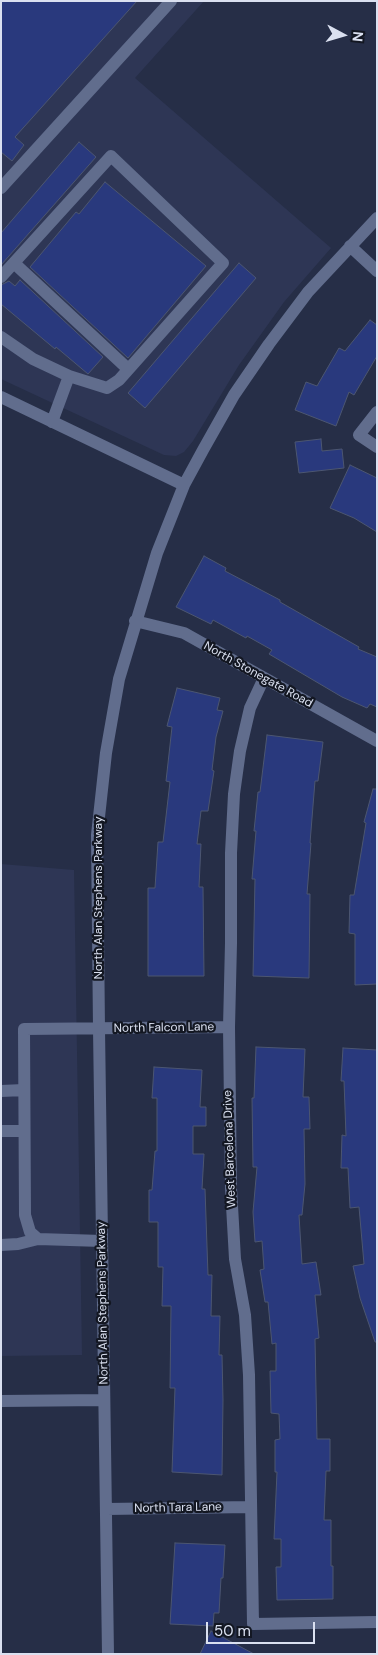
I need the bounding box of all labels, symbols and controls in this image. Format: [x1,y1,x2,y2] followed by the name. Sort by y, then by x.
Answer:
[318,10,368,60] north arrow
[348,31,367,43] text: N
[201,639,315,711] street label: North Stonegate Road
[92,816,106,980] street label: North Alan Stephens Parkway
[114,1020,214,1036] street label: North Falcon Lane
[221,1090,239,1208] street label: West Barcelona Drive
[94,1221,112,1385] street label: North Alan Stephens Parkway
[134,1500,222,1516] street label: North Tara Lane
[208,1612,317,1644] scale bar
[214,1621,251,1641] text: 50 m

